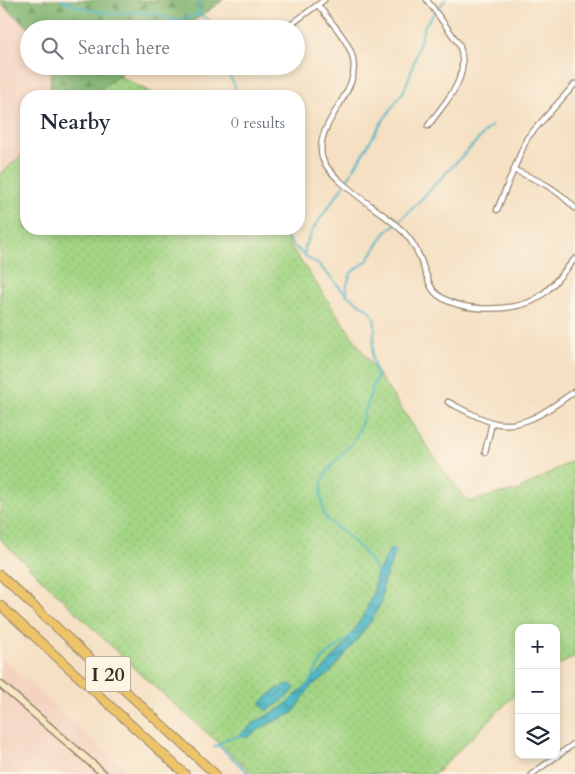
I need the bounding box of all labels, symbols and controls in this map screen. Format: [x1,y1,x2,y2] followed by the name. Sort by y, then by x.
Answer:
[20,20,305,75] search box
[38,34,66,62] icon: search
[78,35,170,61] text: Search here
[40,108,111,137] text: Nearby
[231,112,285,134] text: 0 results
[515,624,560,759] map controls
[515,624,560,669] button: +
[86,656,130,692] road number: I 20
[515,669,560,714] button: −
[515,714,560,759] button: layers

